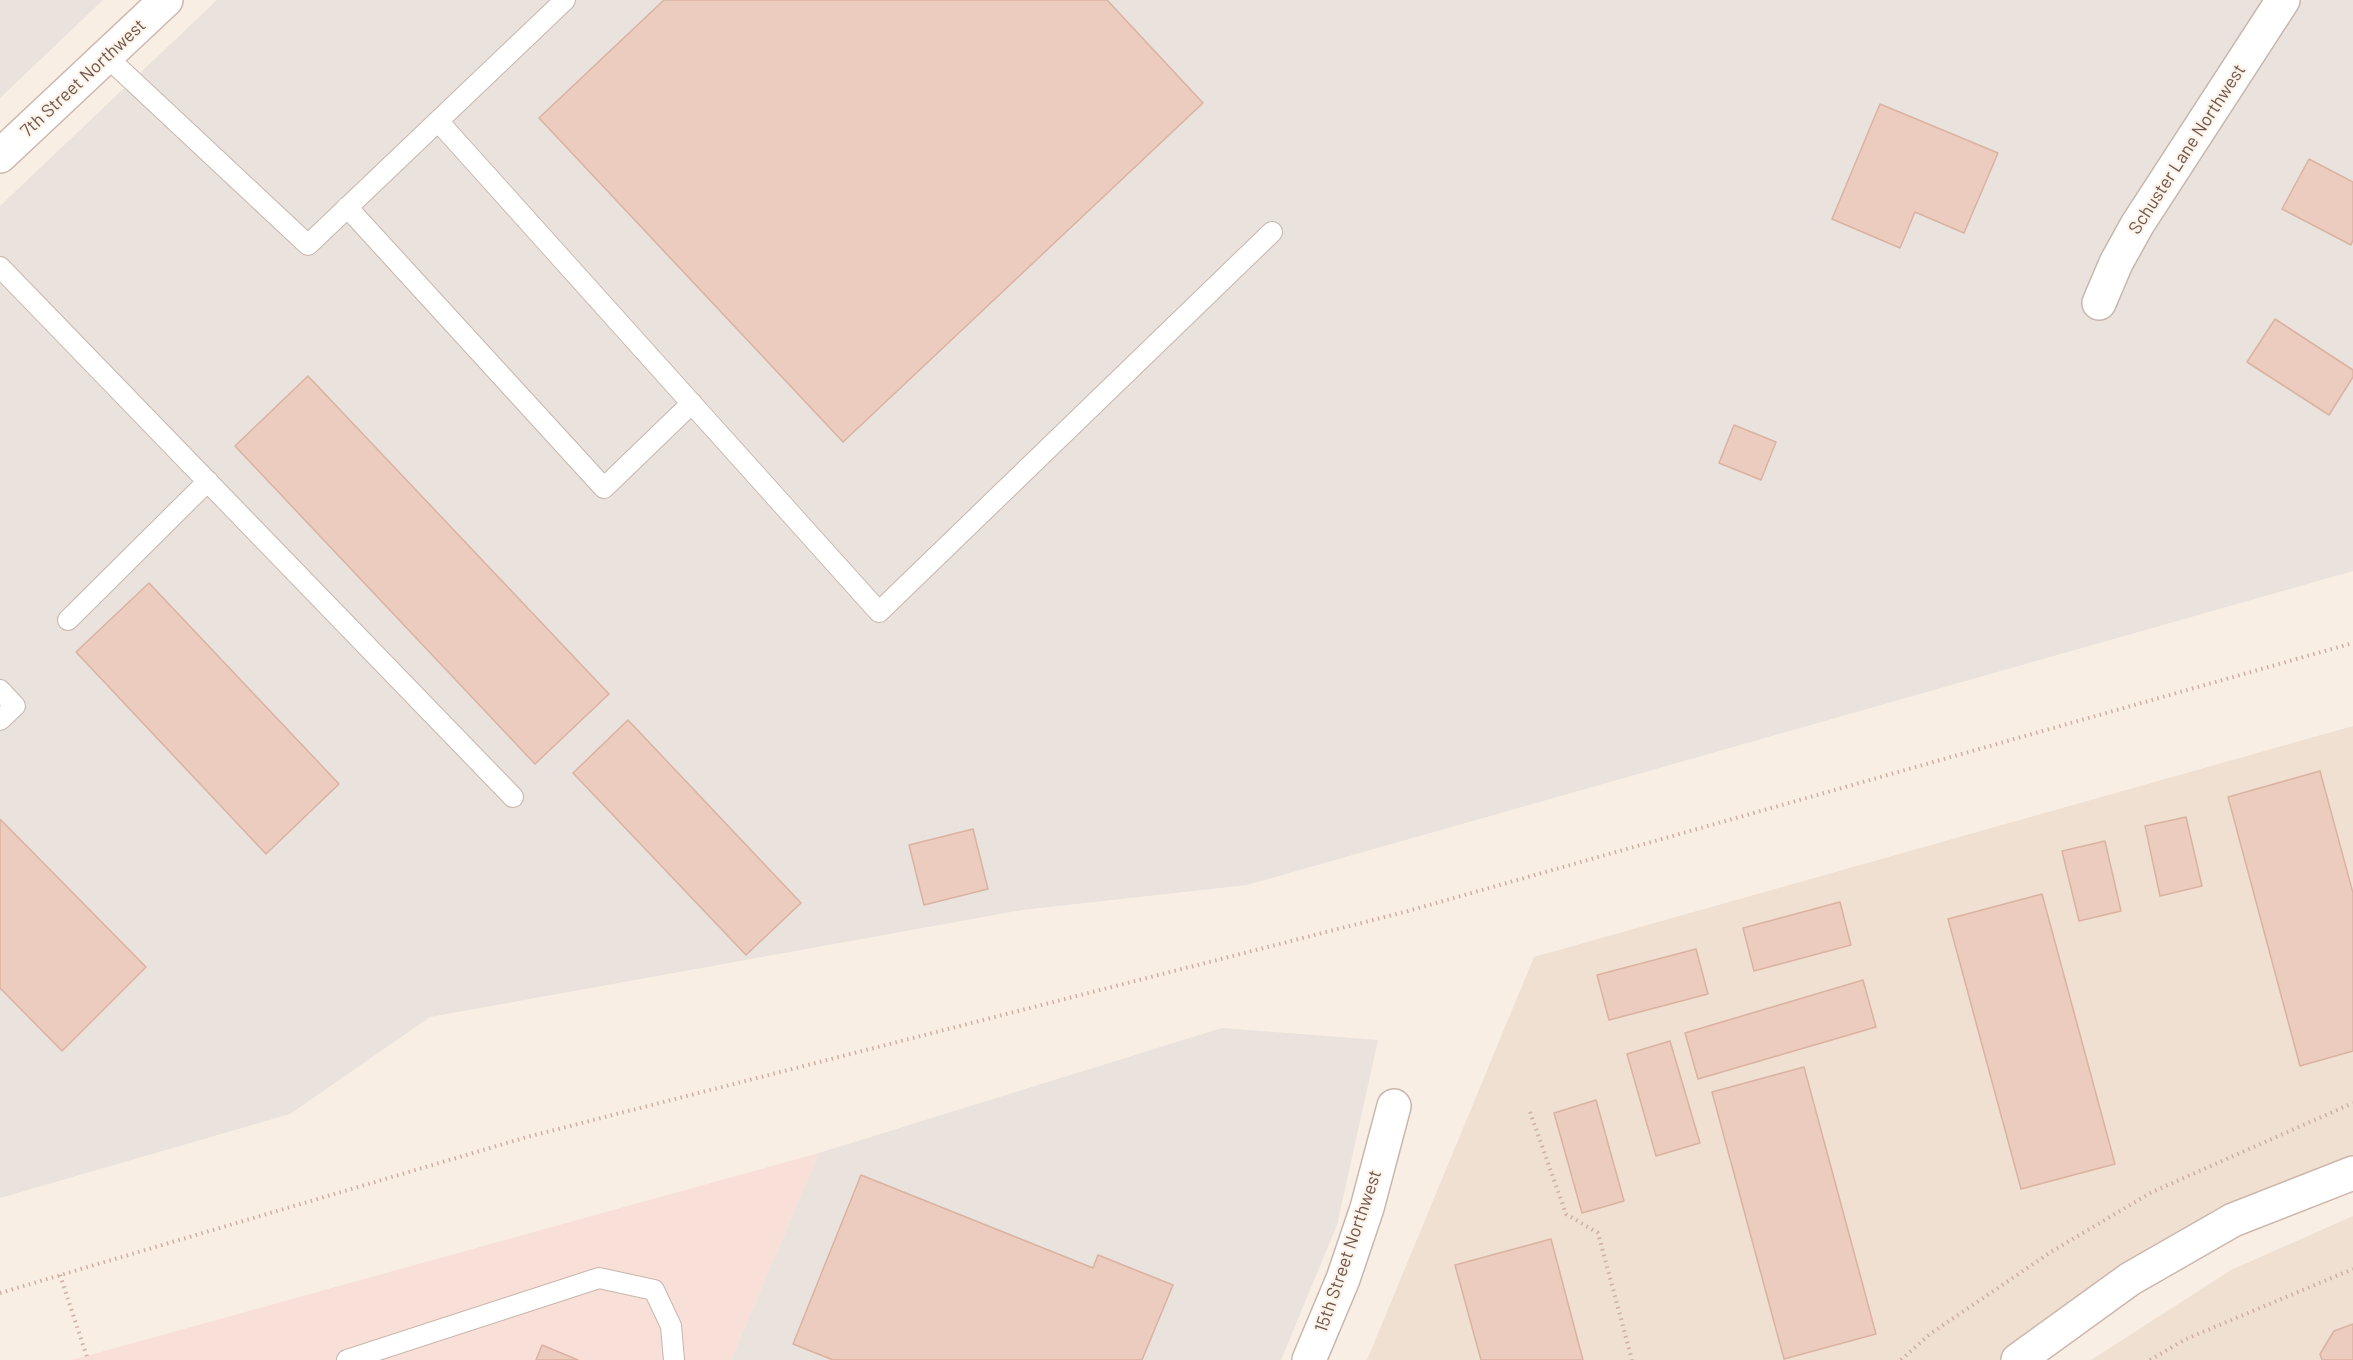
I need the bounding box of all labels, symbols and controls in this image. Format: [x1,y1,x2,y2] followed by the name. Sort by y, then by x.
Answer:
[16,14,150,142] street label: 7th Street Northwest
[2124,60,2250,238] street label: Schuster Lane Northwest
[1310,1167,1386,1335] street label: 15th Street Northwest

